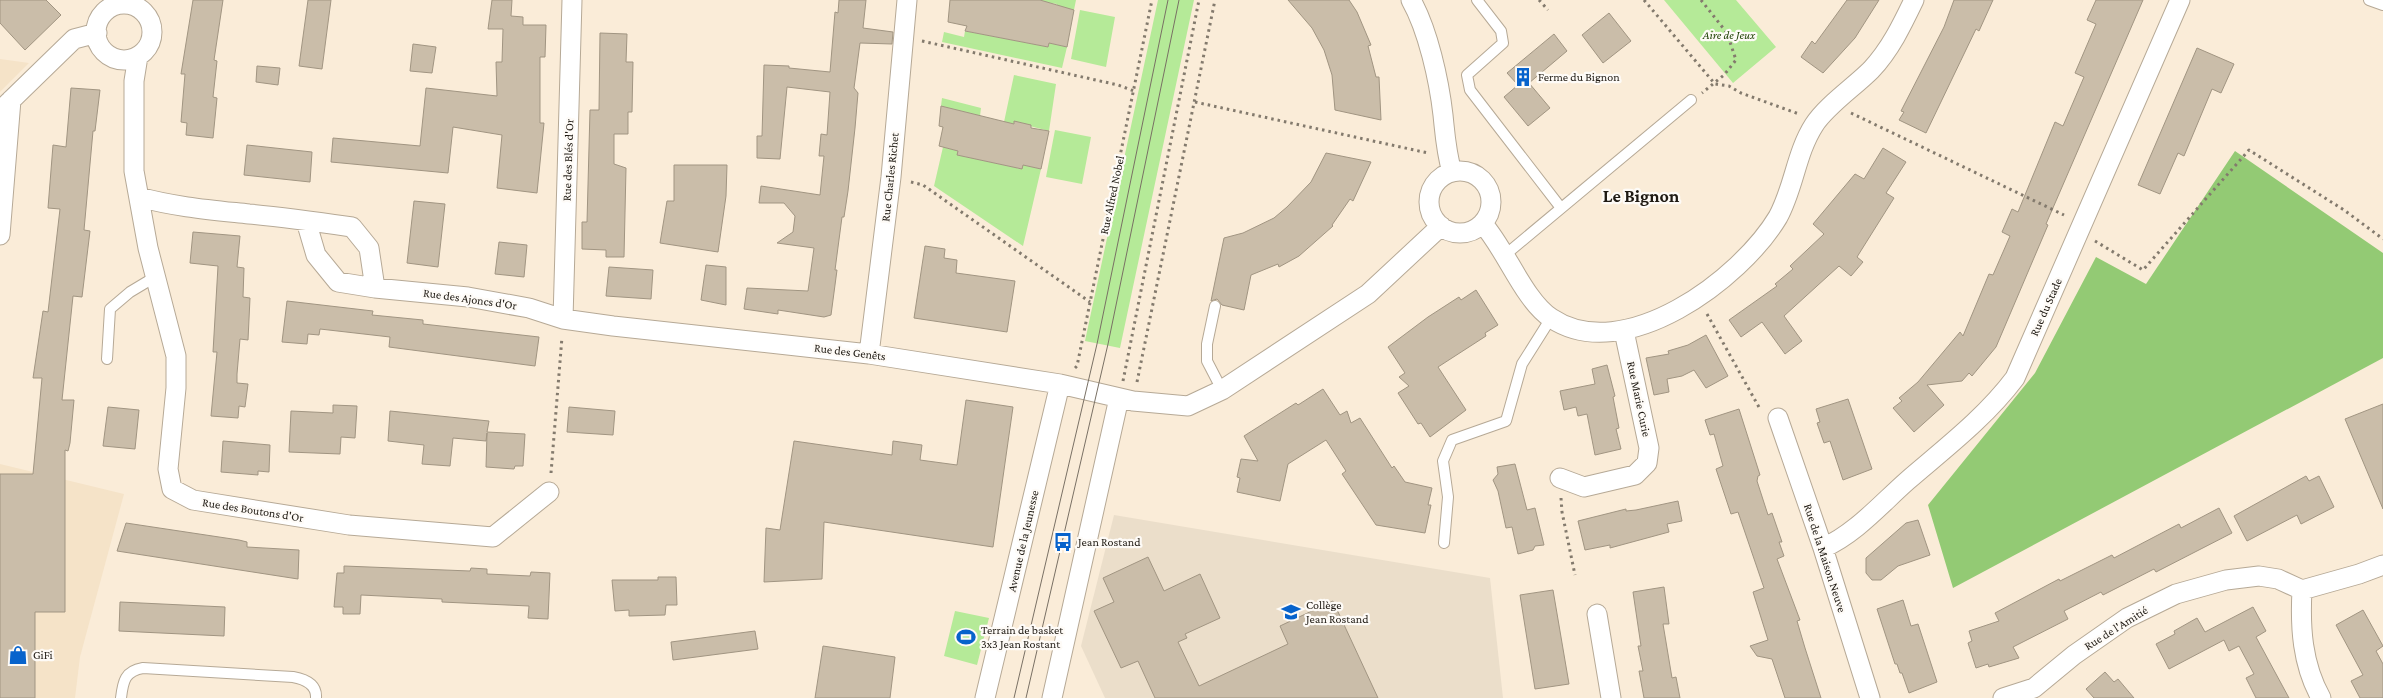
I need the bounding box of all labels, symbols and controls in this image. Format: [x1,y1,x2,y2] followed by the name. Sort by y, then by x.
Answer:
[1702,28,1756,42] park label: Aire de Jeux
[1512,66,1534,88] building icon: Ferme du Bignon
[1538,70,1620,84] place label: Ferme du Bignon
[560,118,576,201] street label: Rue des Blés d'Or
[878,131,902,222] street label: Rue Charles Richet
[1097,154,1127,236] street label: Rue Alfred Nobel
[1603,186,1680,206] district label: Le Bignon
[2027,276,2065,338] street label: Rue du Stade
[422,286,518,313] street label: Rue des Ajoncs d'Or
[813,341,887,363] street label: Rue des Genêts
[1624,360,1654,438] street label: Rue Marie Curie
[1004,489,1042,593] street label: Avenue de la Jeunesse
[201,495,305,525] street label: Rue des Boutons d'Or
[1801,502,1849,614] street label: Rue de la Maison Neuve
[1052,531,1074,553] bus stop icon: Jean Rostand
[1077,535,1141,549] place label: Jean Rostand
[1305,598,1369,626] place label: Collège Jean Rostand
[1280,601,1302,623] school or university icon: Collège Jean Rostand
[2082,603,2150,653] street label: Rue de l'Amitié
[981,623,1064,651] place label: Terrain de basket 3x3 Jean Rostant
[955,626,977,648] sports icon: Terrain de basket 3x3 Jean Rostant
[7,644,29,666] shop icon: GiFi
[33,648,53,662] place label: GiFi

